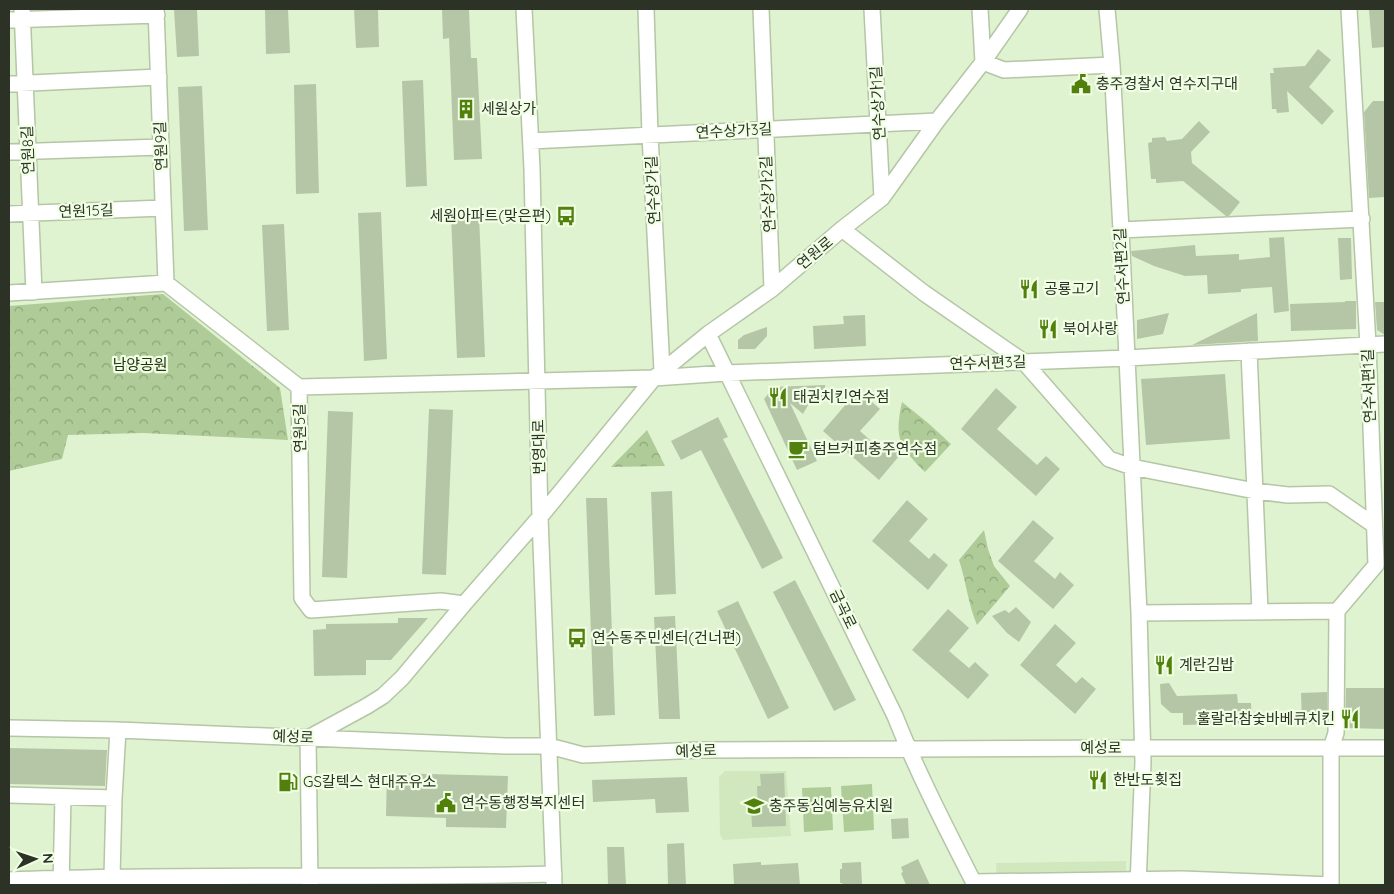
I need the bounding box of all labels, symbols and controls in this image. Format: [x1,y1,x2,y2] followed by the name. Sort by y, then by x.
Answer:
[866,65,889,141] street label: 연수상가1길
[1070,73,1092,95] public building icon: 충주경찰서 연수지구대
[1096,74,1238,93] place label: 충주경찰서 연수지구대
[455,98,477,120] building icon: 세원상가
[481,99,536,118] place label: 세원상가
[695,119,773,142] street label: 연수상가3길
[150,121,171,171] street label: 연원9길
[17,125,38,175] street label: 연원8길
[641,155,664,225] street label: 연수상가길
[756,155,779,233] street label: 연수상가2길
[58,200,114,221] street label: 연원15길
[555,205,577,227] bus stop icon: 세원아파트(맞은편)
[429,206,551,225] place label: 세원아파트(맞은편)
[1110,227,1133,305] street label: 연수서편2길
[793,232,837,273] street label: 연원로
[1018,278,1040,300] restaurant icon: 공룡고기
[1044,279,1099,298] place label: 공룡고기
[1037,318,1059,340] restaurant icon: 북어사랑
[1063,319,1118,338] place label: 북어사랑
[1358,348,1379,424] street label: 연수서편1길
[949,352,1027,373] street label: 연수서편3길
[112,355,168,374] park label: 남양공원
[767,386,789,408] restaurant icon: 태권치킨연수점
[793,387,890,406] place label: 태권치킨연수점
[290,403,309,453] street label: 연원5길
[529,419,548,475] street label: 번영대로
[787,438,809,460] cafe icon: 텀브커피충주연수점
[813,439,937,458] place label: 텀브커피충주연수점
[826,586,861,632] street label: 금곡로
[566,627,588,649] bus stop icon: 연수동주민센터(건너편)
[592,628,741,647] place label: 연수동주민센터(건너편)
[1153,654,1175,676] restaurant icon: 계란김밥
[1179,655,1234,674] place label: 계란김밥
[1339,708,1361,730] restaurant icon: 훌랄라참숯바베큐치킨
[1197,709,1335,728] place label: 훌랄라참숯바베큐치킨
[272,726,314,747] street label: 예성로
[1080,738,1122,757] street label: 예성로
[675,740,717,761] street label: 예성로
[1087,769,1109,791] restaurant icon: 한반도횟집
[1113,770,1182,789] place label: 한반도횟집
[277,771,299,793] fuel station icon: GS칼텍스 현대주유소
[303,772,437,791] place label: GS칼텍스 현대주유소
[435,792,457,814] public building icon: 연수동행정복지센터
[461,793,585,812] place label: 연수동행정복지센터
[743,795,765,817] school or university icon: 충주동심예능유치원
[769,796,893,815] place label: 충주동심예능유치원
[10,834,60,884] north arrow
[39,853,57,864] text: N

